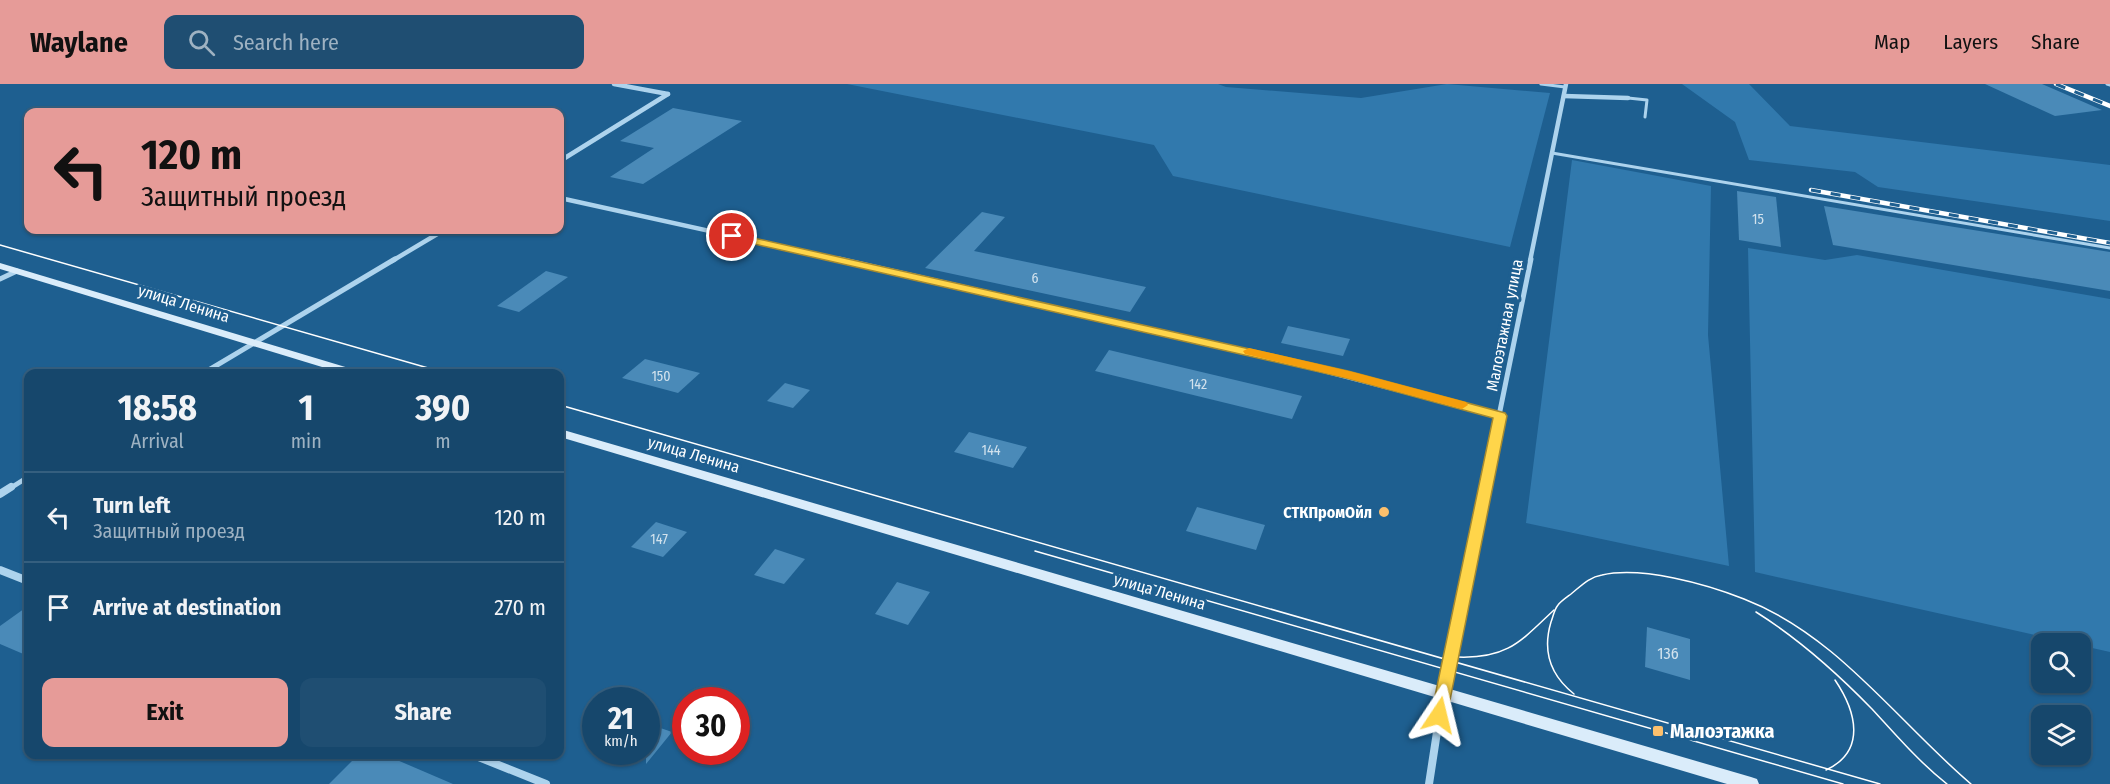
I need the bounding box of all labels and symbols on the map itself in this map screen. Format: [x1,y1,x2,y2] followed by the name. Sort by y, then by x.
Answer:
[706,210,757,261] pin
[1752,211,1764,228] house number: 15
[1482,257,1527,393] street label: Малоэтажная улица
[1032,270,1039,287] house number: 6
[136,281,232,326] street label: улица Ленина
[651,368,671,385] house number: 150
[1189,376,1207,393] house number: 142
[646,432,742,477] street label: улица Ленина
[981,442,1001,459] house number: 144
[1283,503,1372,522] place label: СТКПромОйл
[1377,505,1391,519] marker: СТКПромОйл
[650,531,668,548] house number: 147
[1112,569,1208,614] street label: улица Ленина
[1657,644,1679,663] house number: 136
[1407,683,1471,747] position arrow
[672,687,750,765] speed limit sign: 30
[1670,719,1774,743] place label: Малоэтажка
[1651,724,1665,738] marker: Малоэтажка

